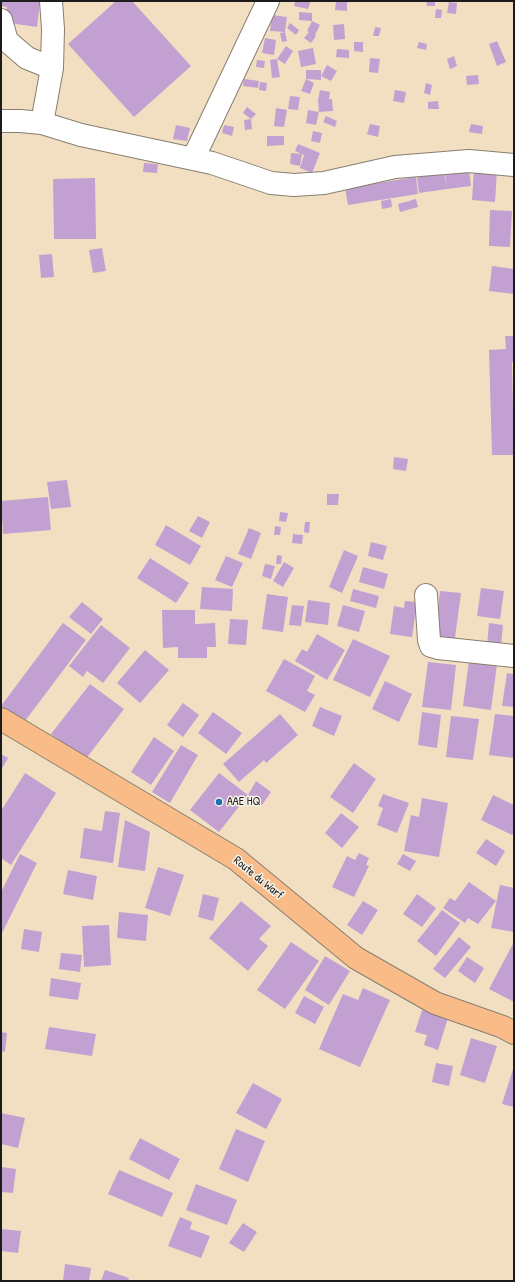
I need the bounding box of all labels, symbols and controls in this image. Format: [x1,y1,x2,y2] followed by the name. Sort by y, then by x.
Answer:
[227,795,260,809] place label: AAE HQ
[214,797,224,807] marker: AAE HQ
[230,854,286,902] street label: Route du Warf

